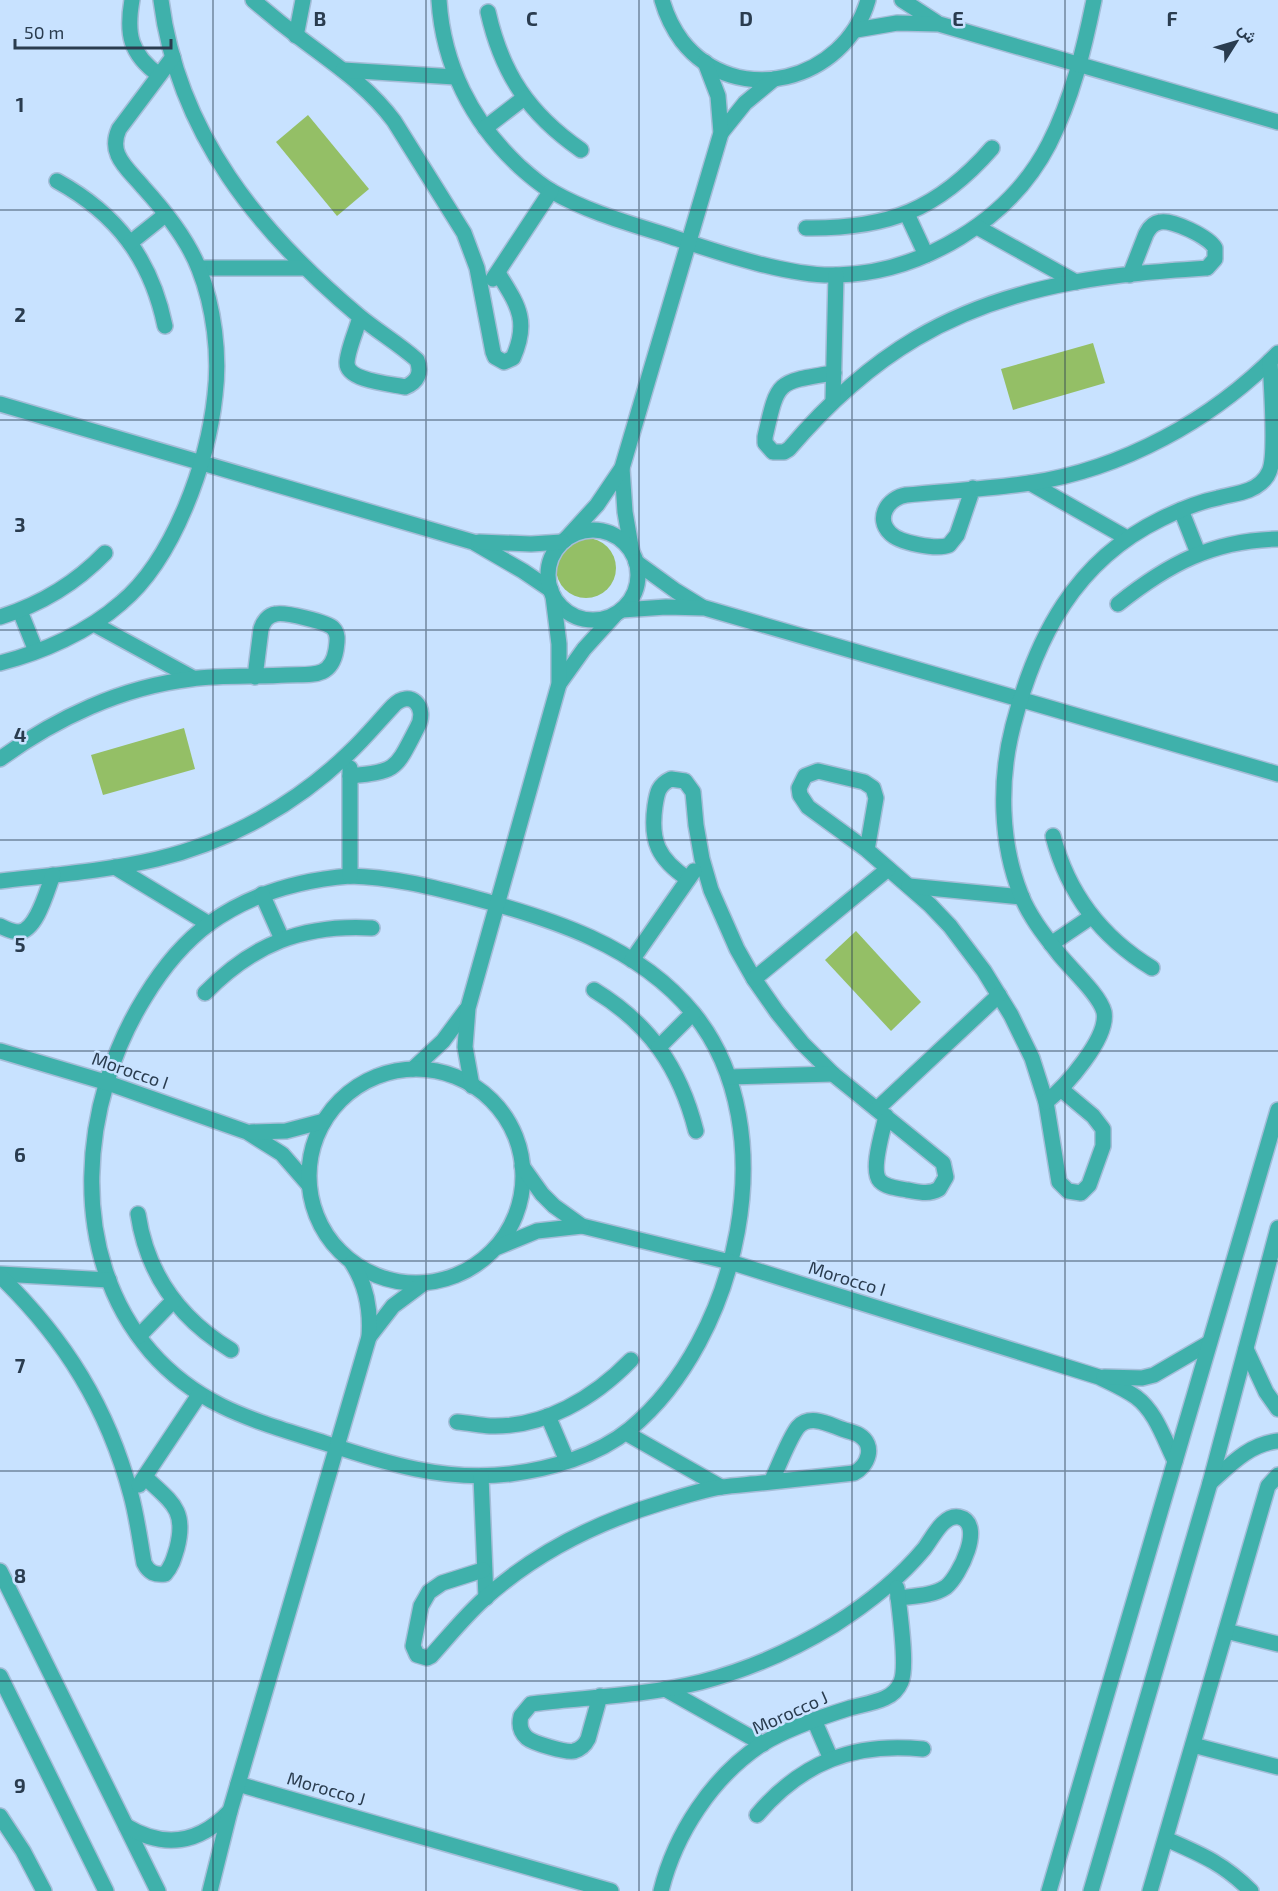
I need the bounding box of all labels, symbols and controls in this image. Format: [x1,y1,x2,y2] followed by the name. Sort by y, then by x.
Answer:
[314,6,326,30] text: B
[526,6,538,30] text: C
[739,6,753,30] text: D
[952,6,964,30] text: E
[1166,6,1178,30] text: F
[15,12,171,50] scale bar
[1206,12,1266,72] north arrow
[1234,19,1262,47] text: ش
[24,21,64,43] text: 50 m
[16,92,24,116] text: 1
[14,302,26,326] text: 2
[14,512,26,536] text: 3
[14,722,27,746] text: 4
[14,932,26,956] text: 5
[89,1047,171,1093] street label: Morocco I
[14,1142,26,1166] text: 6
[806,1256,889,1300] street label: Morocco I
[15,1353,26,1377] text: 7
[14,1563,26,1587] text: 8
[748,1686,831,1739] street label: Morocco J
[285,1766,368,1810] street label: Morocco J
[14,1773,26,1797] text: 9

